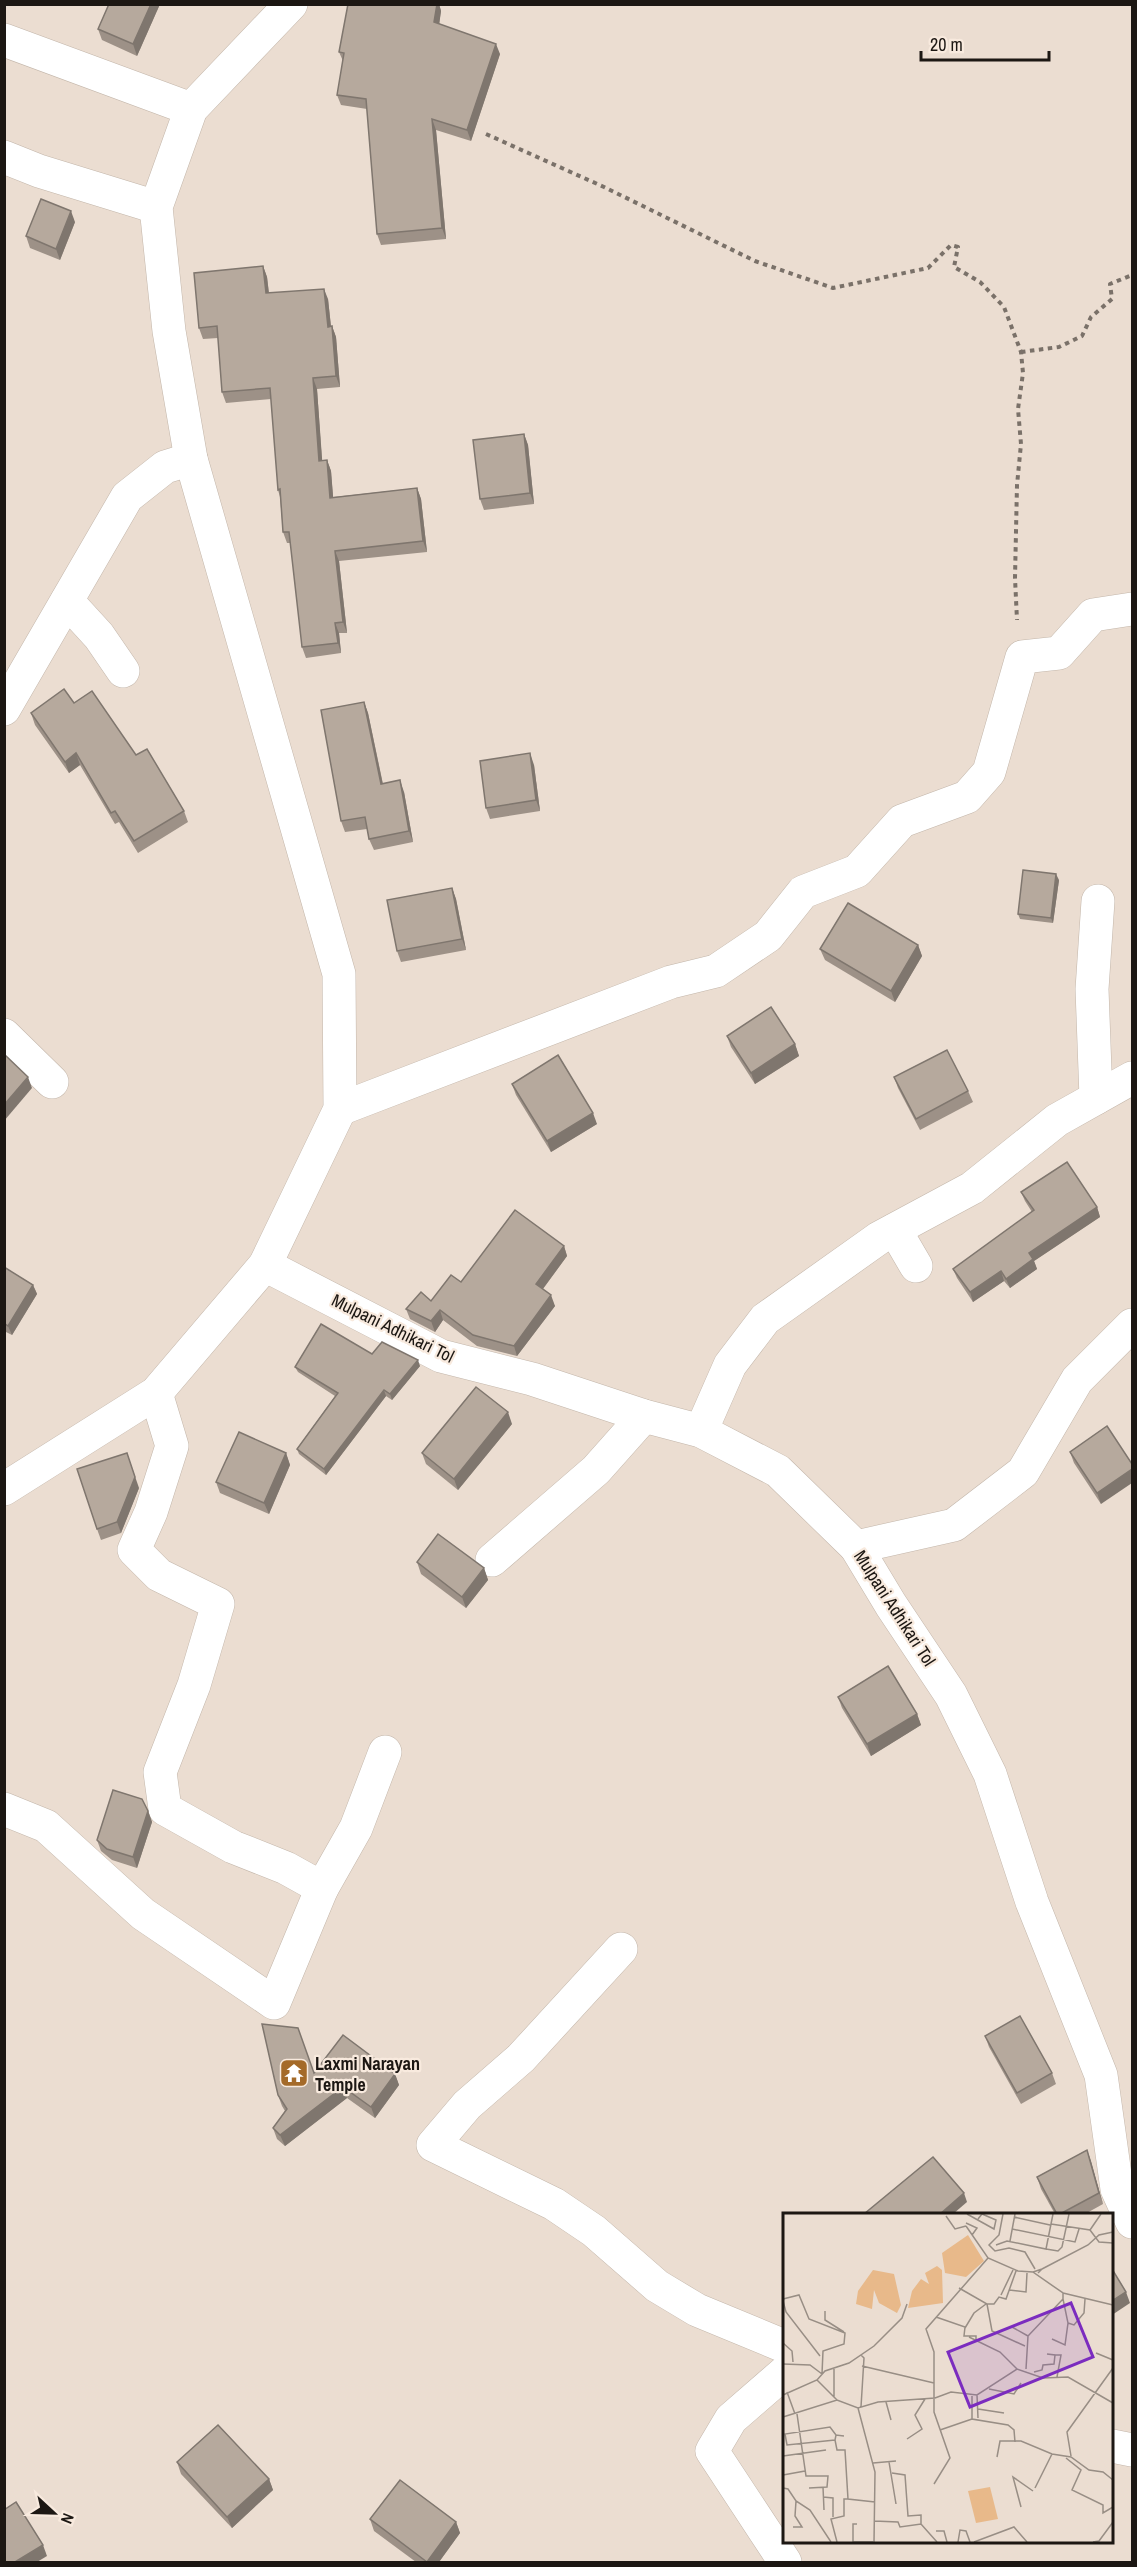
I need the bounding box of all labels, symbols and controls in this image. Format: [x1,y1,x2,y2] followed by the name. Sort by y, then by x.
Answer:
[921,24,1048,62] scale bar
[930,32,963,57] text: 20 m
[328,1288,458,1368] street label: Mulpani Adhikari Tol
[848,1545,942,1671] street label: Mulpani Adhikari Tol
[315,2051,420,2097] place label: Laxmi Narayan Temple
[278,2057,310,2089] temple icon: Laxmi Narayan Temple
[783,2213,1113,2543] inset map
[24,2483,84,2543] north arrow
[56,2510,80,2527] text: N

